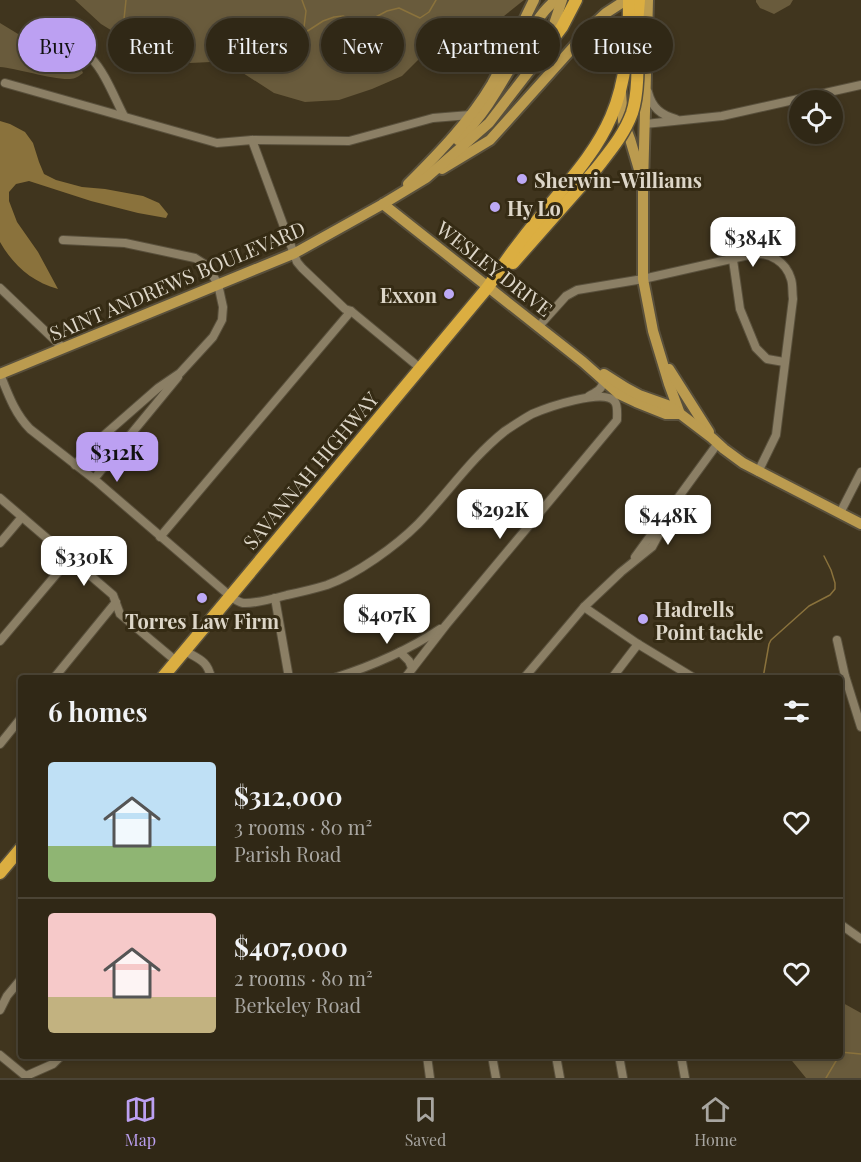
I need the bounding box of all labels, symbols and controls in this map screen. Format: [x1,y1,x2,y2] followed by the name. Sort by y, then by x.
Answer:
[18,18,96,72] chip: Buy
[108,18,194,72] chip: Rent
[206,18,309,72] chip: Filters
[321,18,404,72] chip: New
[416,18,560,72] chip: Apartment
[572,18,673,72] chip: House
[789,90,843,144] map controls
[789,90,843,144] button: locate
[534,166,702,193] place label: Sherwin-Williams
[515,172,529,186] marker: Sherwin-Williams
[507,194,561,221] place label: Hy Lo
[488,200,502,214] marker: Hy Lo
[45,214,309,346] street label: SAINT ANDREWS BOULEVARD
[431,214,558,322] street label: WESLEY DRIVE
[711,217,795,268] pin: $384K
[724,223,782,250] text: $384K
[380,281,438,308] place label: Exxon
[442,287,456,301] marker: Exxon
[236,386,384,554] street label: SAVANNAH HIGHWAY
[75,432,159,483] pin: $312K
[90,438,144,465] text: $312K
[458,489,542,540] pin: $292K
[471,495,529,522] text: $292K
[626,495,710,546] pin: $448K
[639,501,697,528] text: $448K
[42,536,126,587] pin: $330K
[55,542,113,569] text: $330K
[195,591,209,605] marker: Torres Law Firm
[345,594,429,645] pin: $407K
[655,595,763,645] place label: Hadrells Point tackle
[358,600,416,627] text: $407K
[125,607,279,634] place label: Torres Law Firm
[636,612,650,626] marker: Hadrells Point tackle
[48,694,147,729] text: 6 homes
[780,695,813,728] icon: filters
[234,778,342,813] text: $312,000
[96,786,168,858] icon: home
[780,806,813,839] icon: heart
[234,813,372,840] text: 3 rooms · 80 m²
[234,840,341,867] text: Parish Road
[234,929,348,964] text: $407,000
[96,937,168,1009] icon: home
[780,957,813,990] icon: heart
[234,964,373,991] text: 2 rooms · 80 m²
[234,991,361,1018] text: Berkeley Road
[124,1093,157,1150] tab: Map
[405,1093,446,1150] tab: Saved
[694,1093,737,1150] tab: Home

